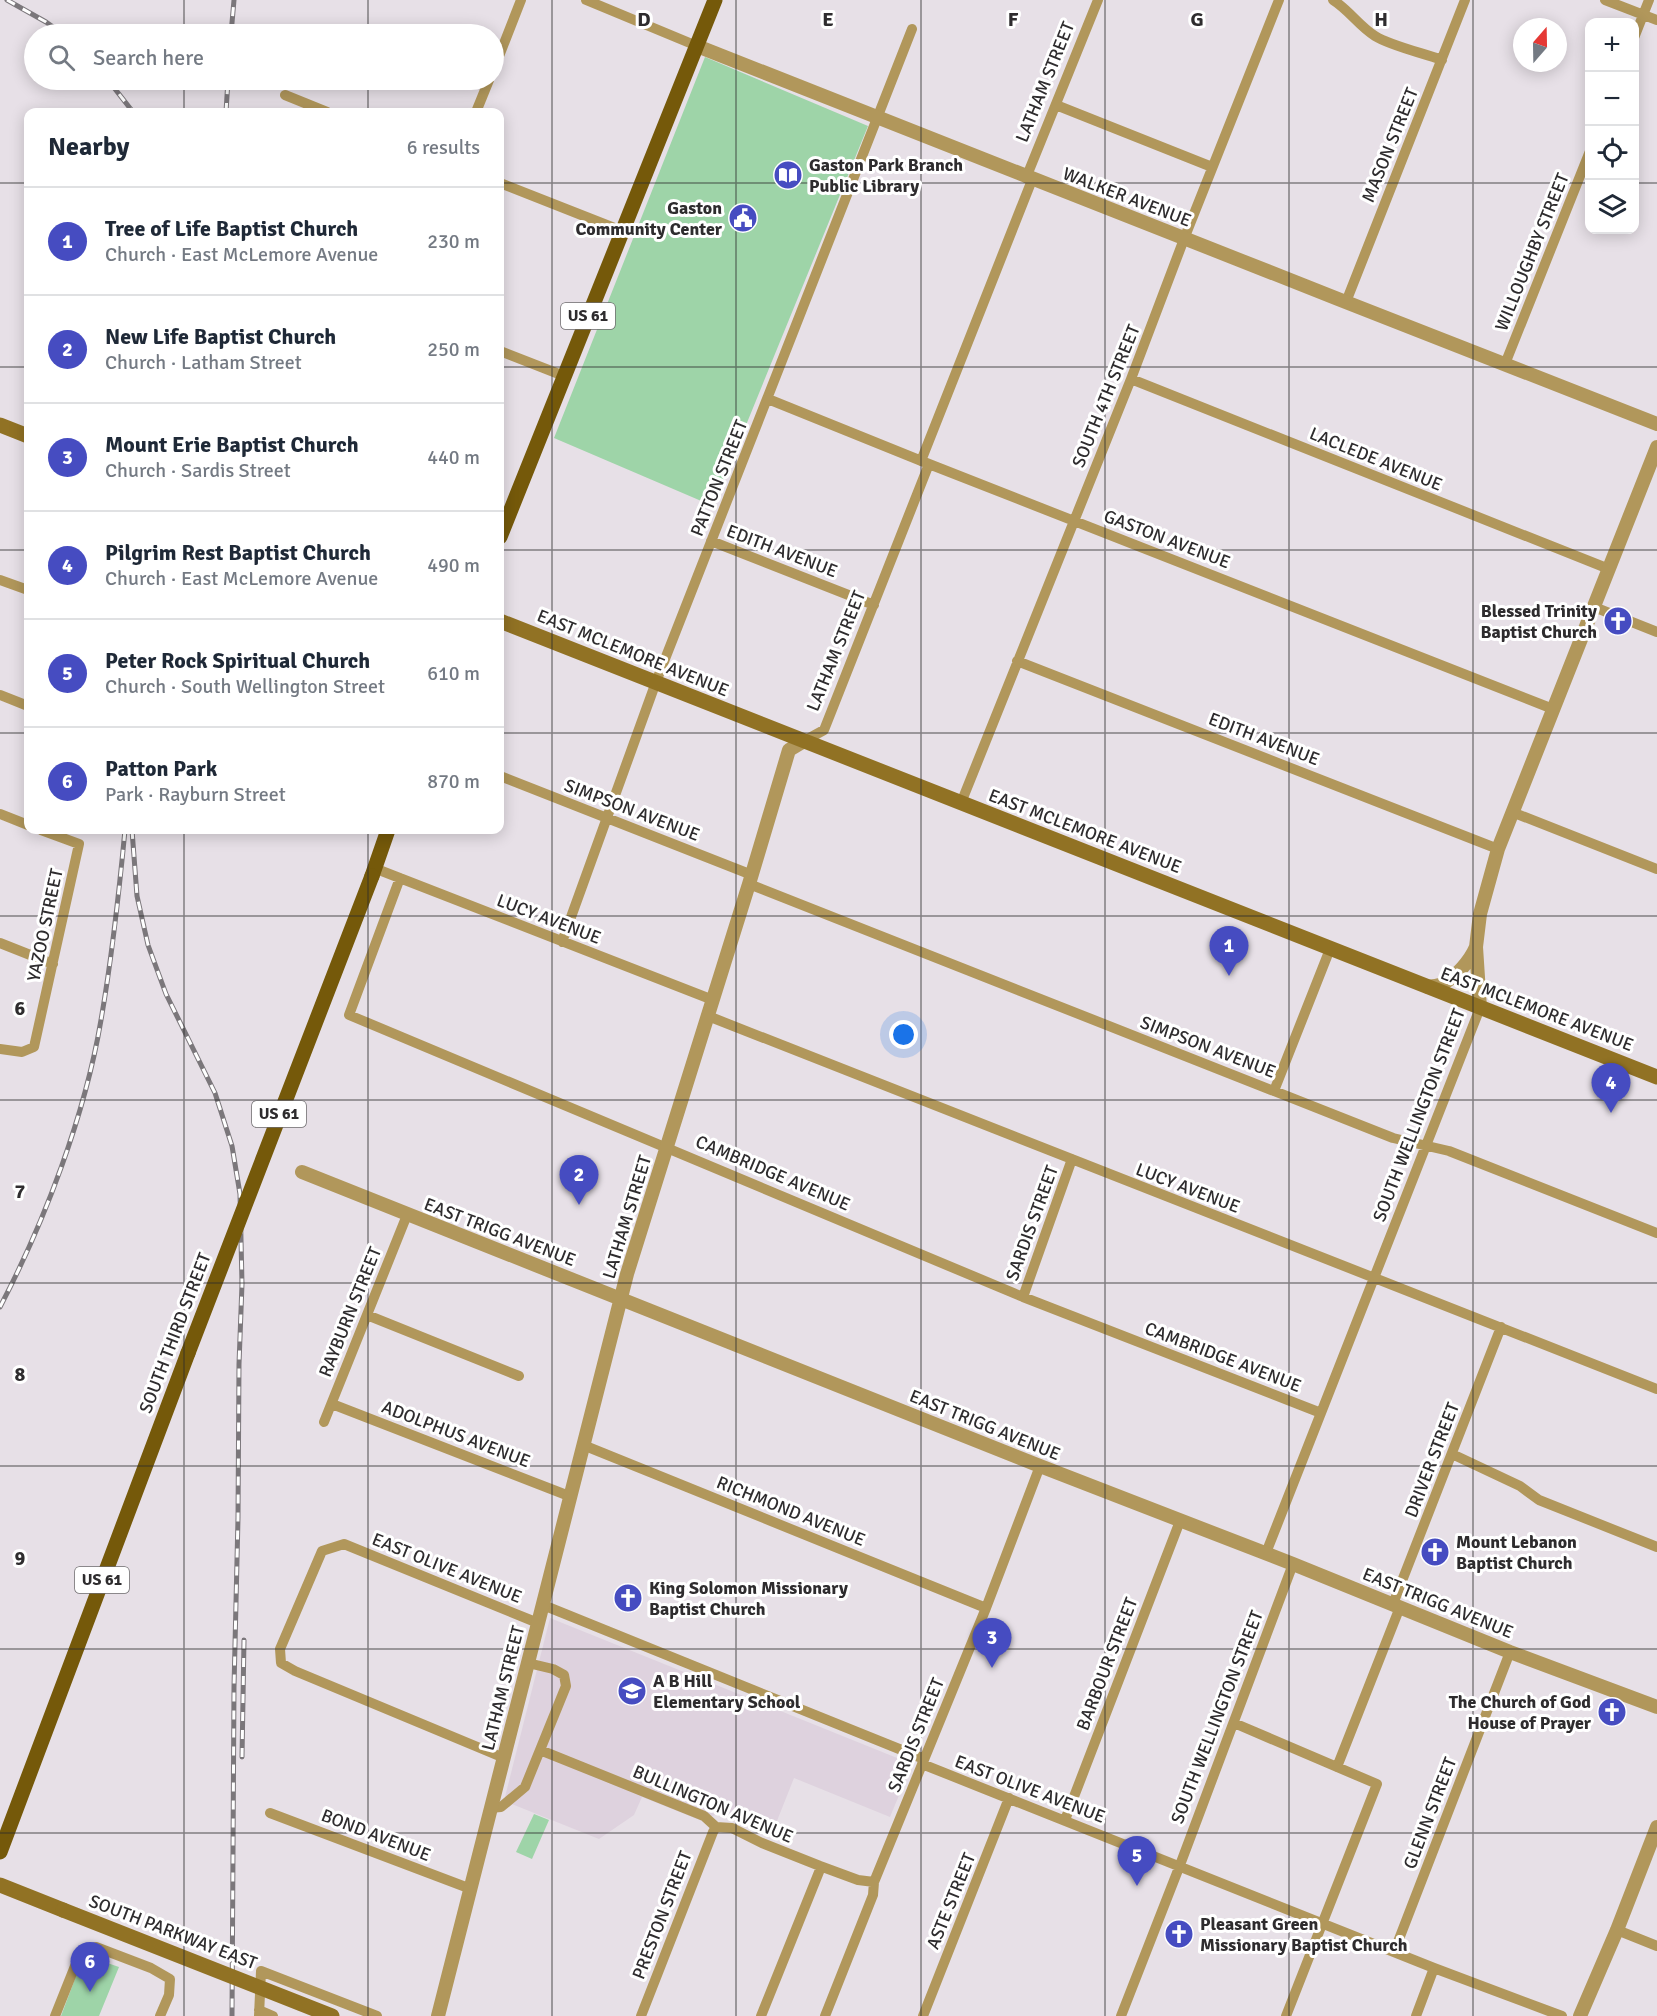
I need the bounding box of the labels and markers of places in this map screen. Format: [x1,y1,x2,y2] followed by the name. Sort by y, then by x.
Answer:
[809,154,963,197] place label: Gaston Park Branch Public Library
[772,159,804,191] library icon: Gaston Park Branch Public Library
[575,197,723,240] place label: Gaston Community Center
[727,202,759,234] public building icon: Gaston Community Center
[1480,600,1597,643] place label: Blessed Trinity Baptist Church
[1602,605,1634,637] church icon: Blessed Trinity Baptist Church
[1210,926,1248,976] pin: 1
[1592,1064,1630,1113] pin: 4
[560,1156,598,1205] pin: 2
[1456,1531,1577,1574] place label: Mount Lebanon Baptist Church
[1419,1536,1451,1568] church icon: Mount Lebanon Baptist Church
[649,1577,848,1620] place label: King Solomon Missionary Baptist Church
[612,1582,644,1614] church icon: King Solomon Missionary Baptist Church
[972,1618,1012,1668] pin: 3
[653,1670,801,1713] place label: A B Hill Elementary School
[616,1675,648,1707] school or university icon: A B Hill Elementary School
[1449,1691,1592,1734] place label: The Church of God House of Prayer
[1596,1696,1628,1728] church icon: The Church of God House of Prayer
[1118,1836,1156,1886] pin: 5
[1200,1913,1408,1956] place label: Pleasant Green Missionary Baptist Church
[1163,1918,1195,1950] church icon: Pleasant Green Missionary Baptist Church
[70,1942,110,1992] pin: 6

